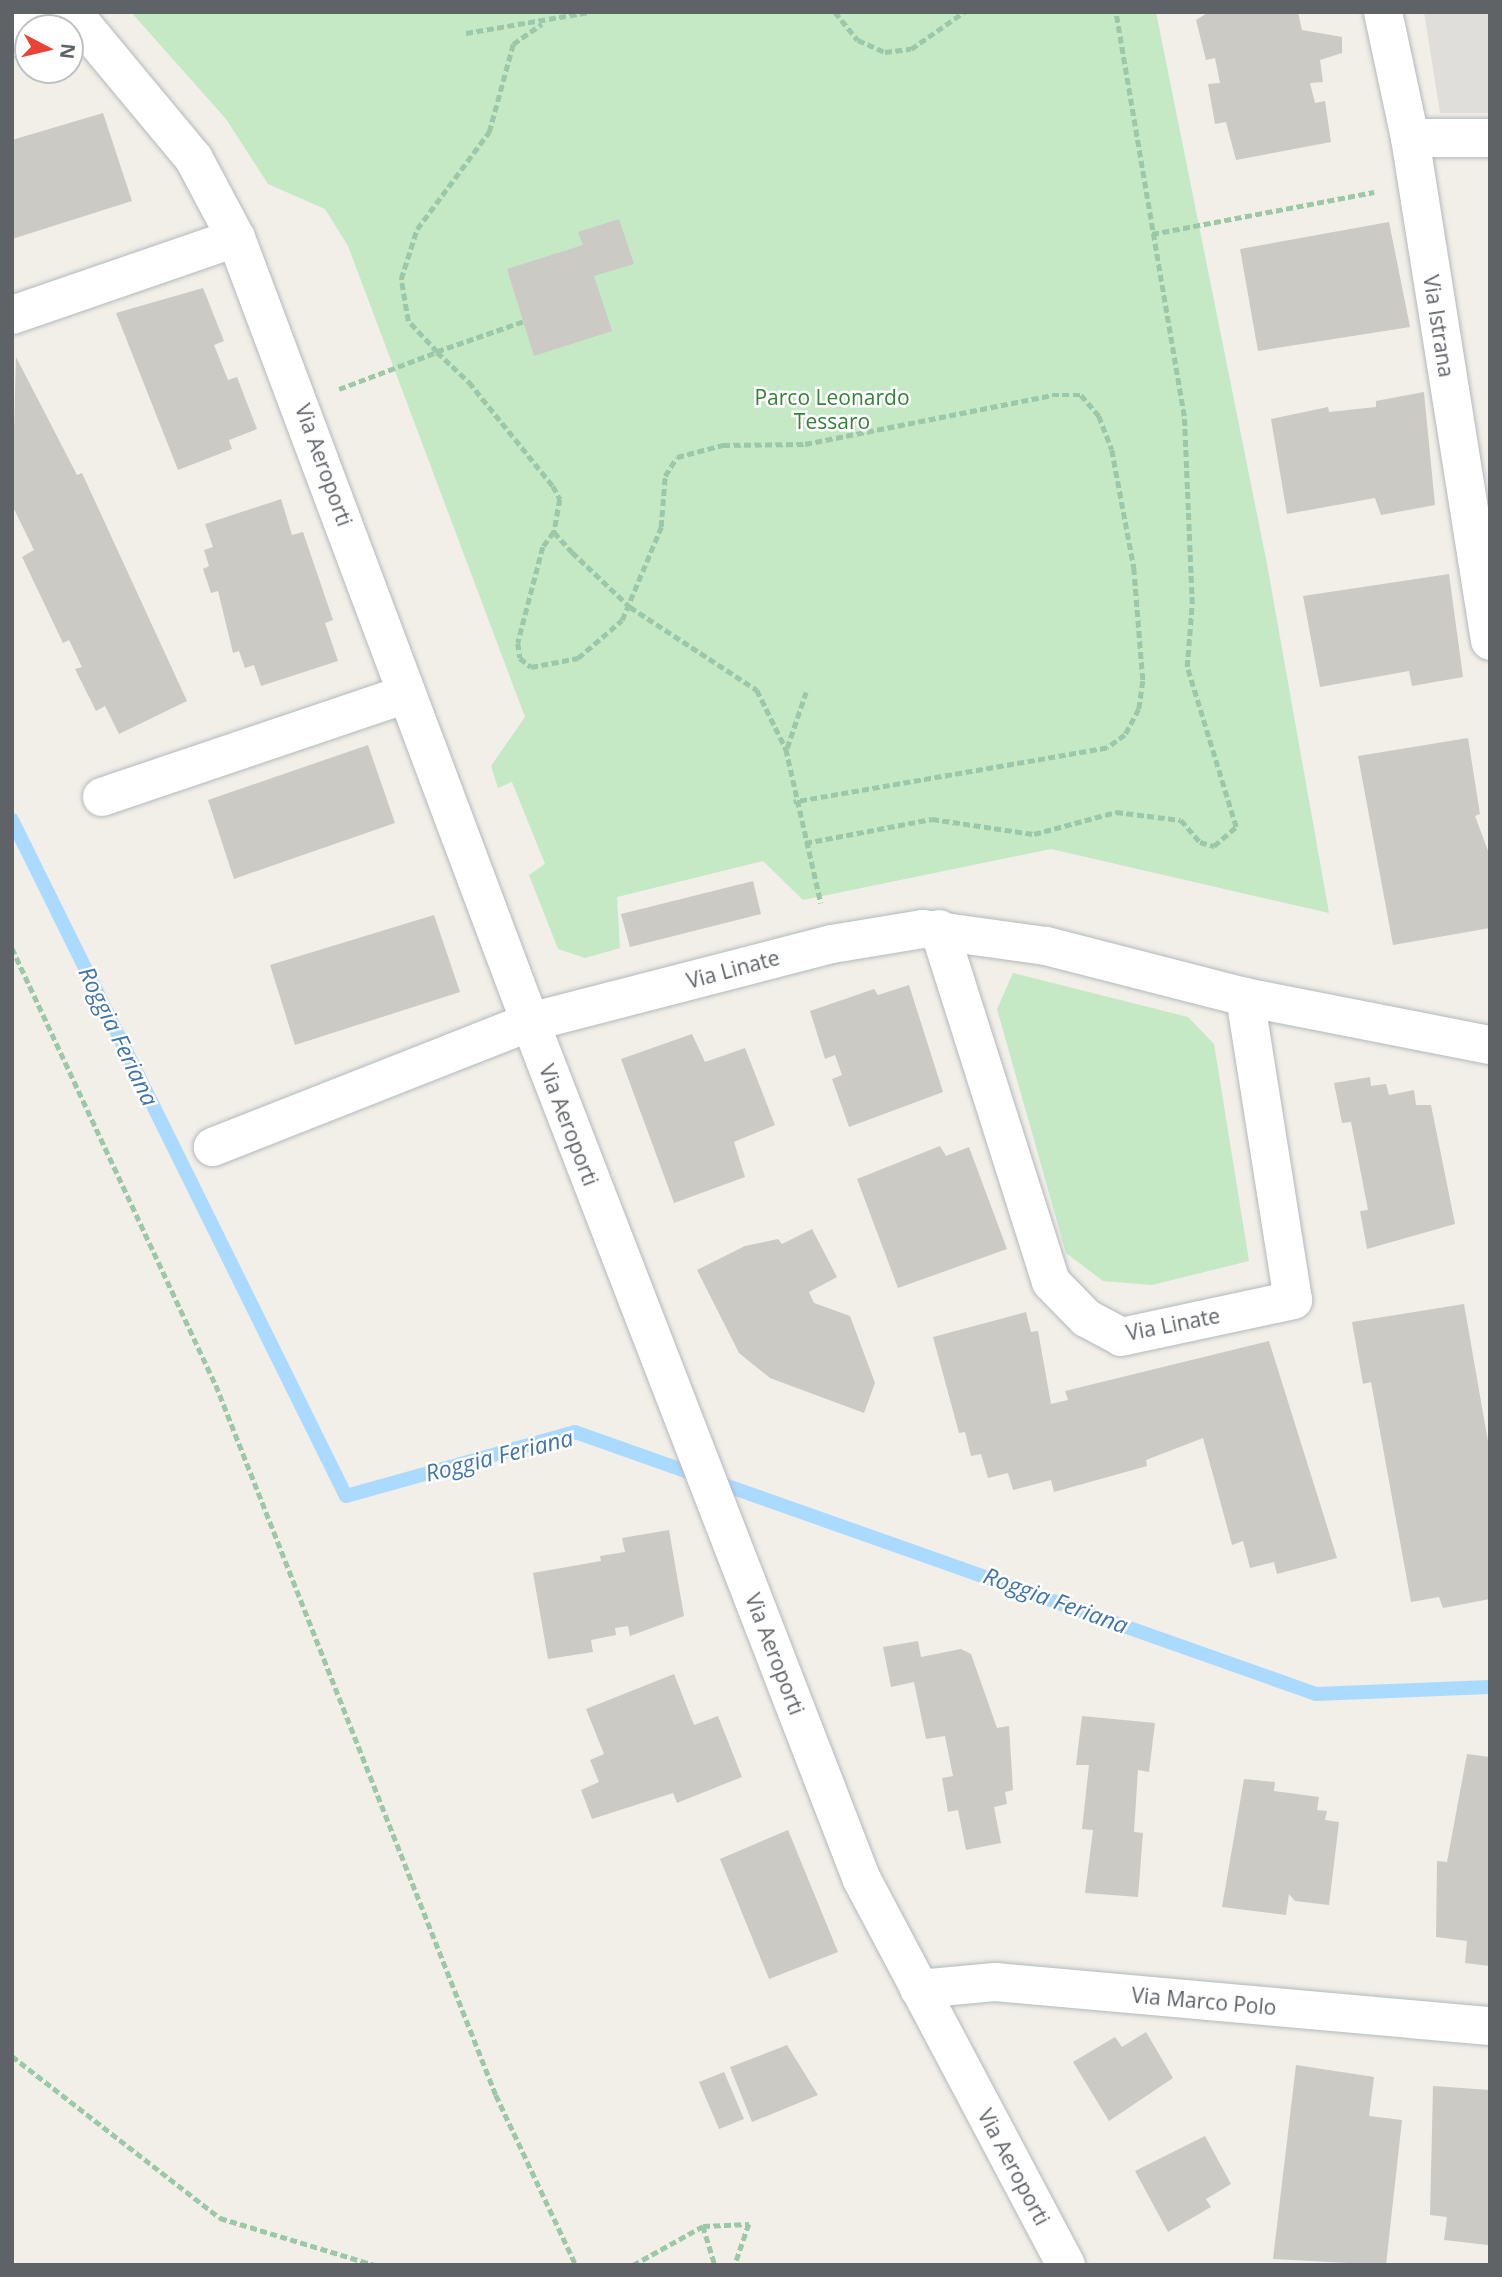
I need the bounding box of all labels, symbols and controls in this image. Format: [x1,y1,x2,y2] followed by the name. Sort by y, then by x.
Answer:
[14,14,84,84] north arrow
[54,42,82,61] text: N
[1418,273,1460,379] street label: Via Istrana
[754,384,910,434] park label: Parco Leonardo Tessaro
[290,401,358,529] street label: Via Aeroporti
[684,945,782,993] street label: Via Linate
[73,962,165,1110] water label: Roggia Feriana
[534,1061,604,1189] street label: Via Aeroporti
[1124,1303,1222,1345] street label: Via Linate
[422,1423,576,1487] water label: Roggia Feriana
[980,1561,1132,1639] water label: Roggia Feriana
[740,1590,810,1718] street label: Via Aeroporti
[1130,1982,1278,2020] street label: Via Marco Polo
[973,2105,1055,2229] street label: Via Aeroporti

